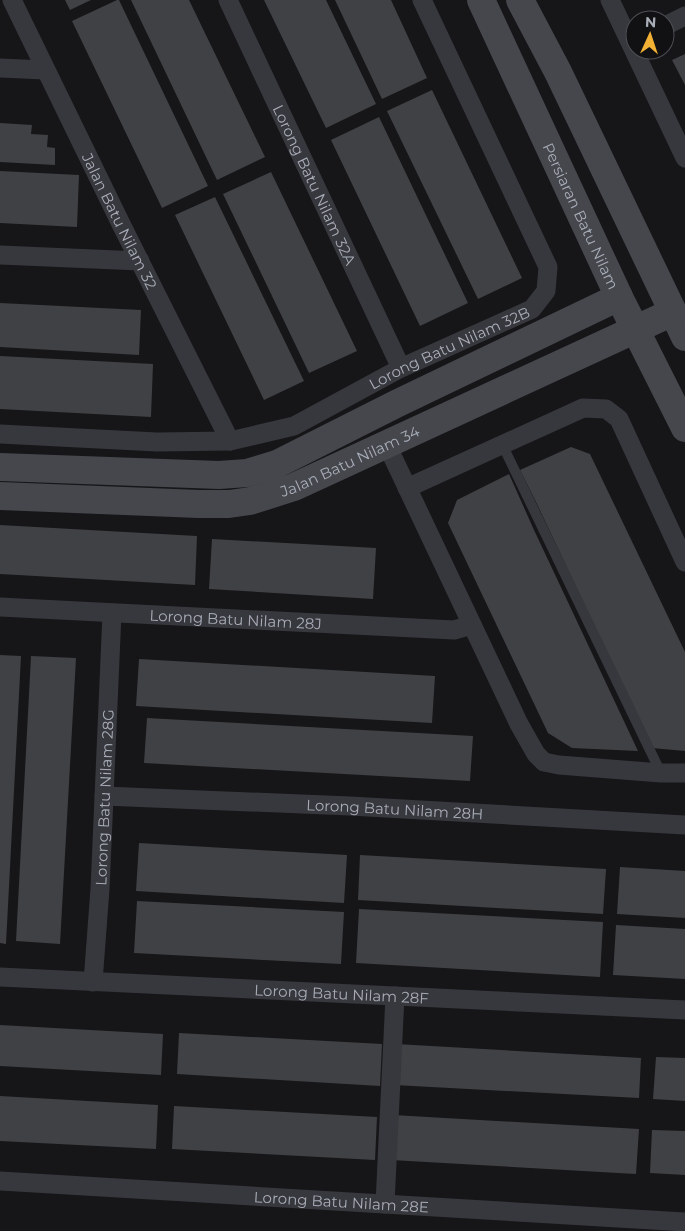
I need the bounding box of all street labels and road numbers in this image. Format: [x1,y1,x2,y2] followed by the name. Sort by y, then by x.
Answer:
[269,102,361,268] street label: Lorong Batu Nilam 32A
[539,139,624,292] street label: Persiaran Batu Nilam
[78,149,162,292] street label: Jalan Batu Nilam 32
[365,302,533,393] street label: Lorong Batu Nilam 32B
[277,421,422,501] street label: Jalan Batu Nilam 34
[149,605,322,633] street label: Lorong Batu Nilam 28J
[91,709,117,886] street label: Lorong Batu Nilam 28G
[306,795,484,823] street label: Lorong Batu Nilam 28H
[254,980,429,1007] street label: Lorong Batu Nilam 28F
[253,1187,429,1216] street label: Lorong Batu Nilam 28E

